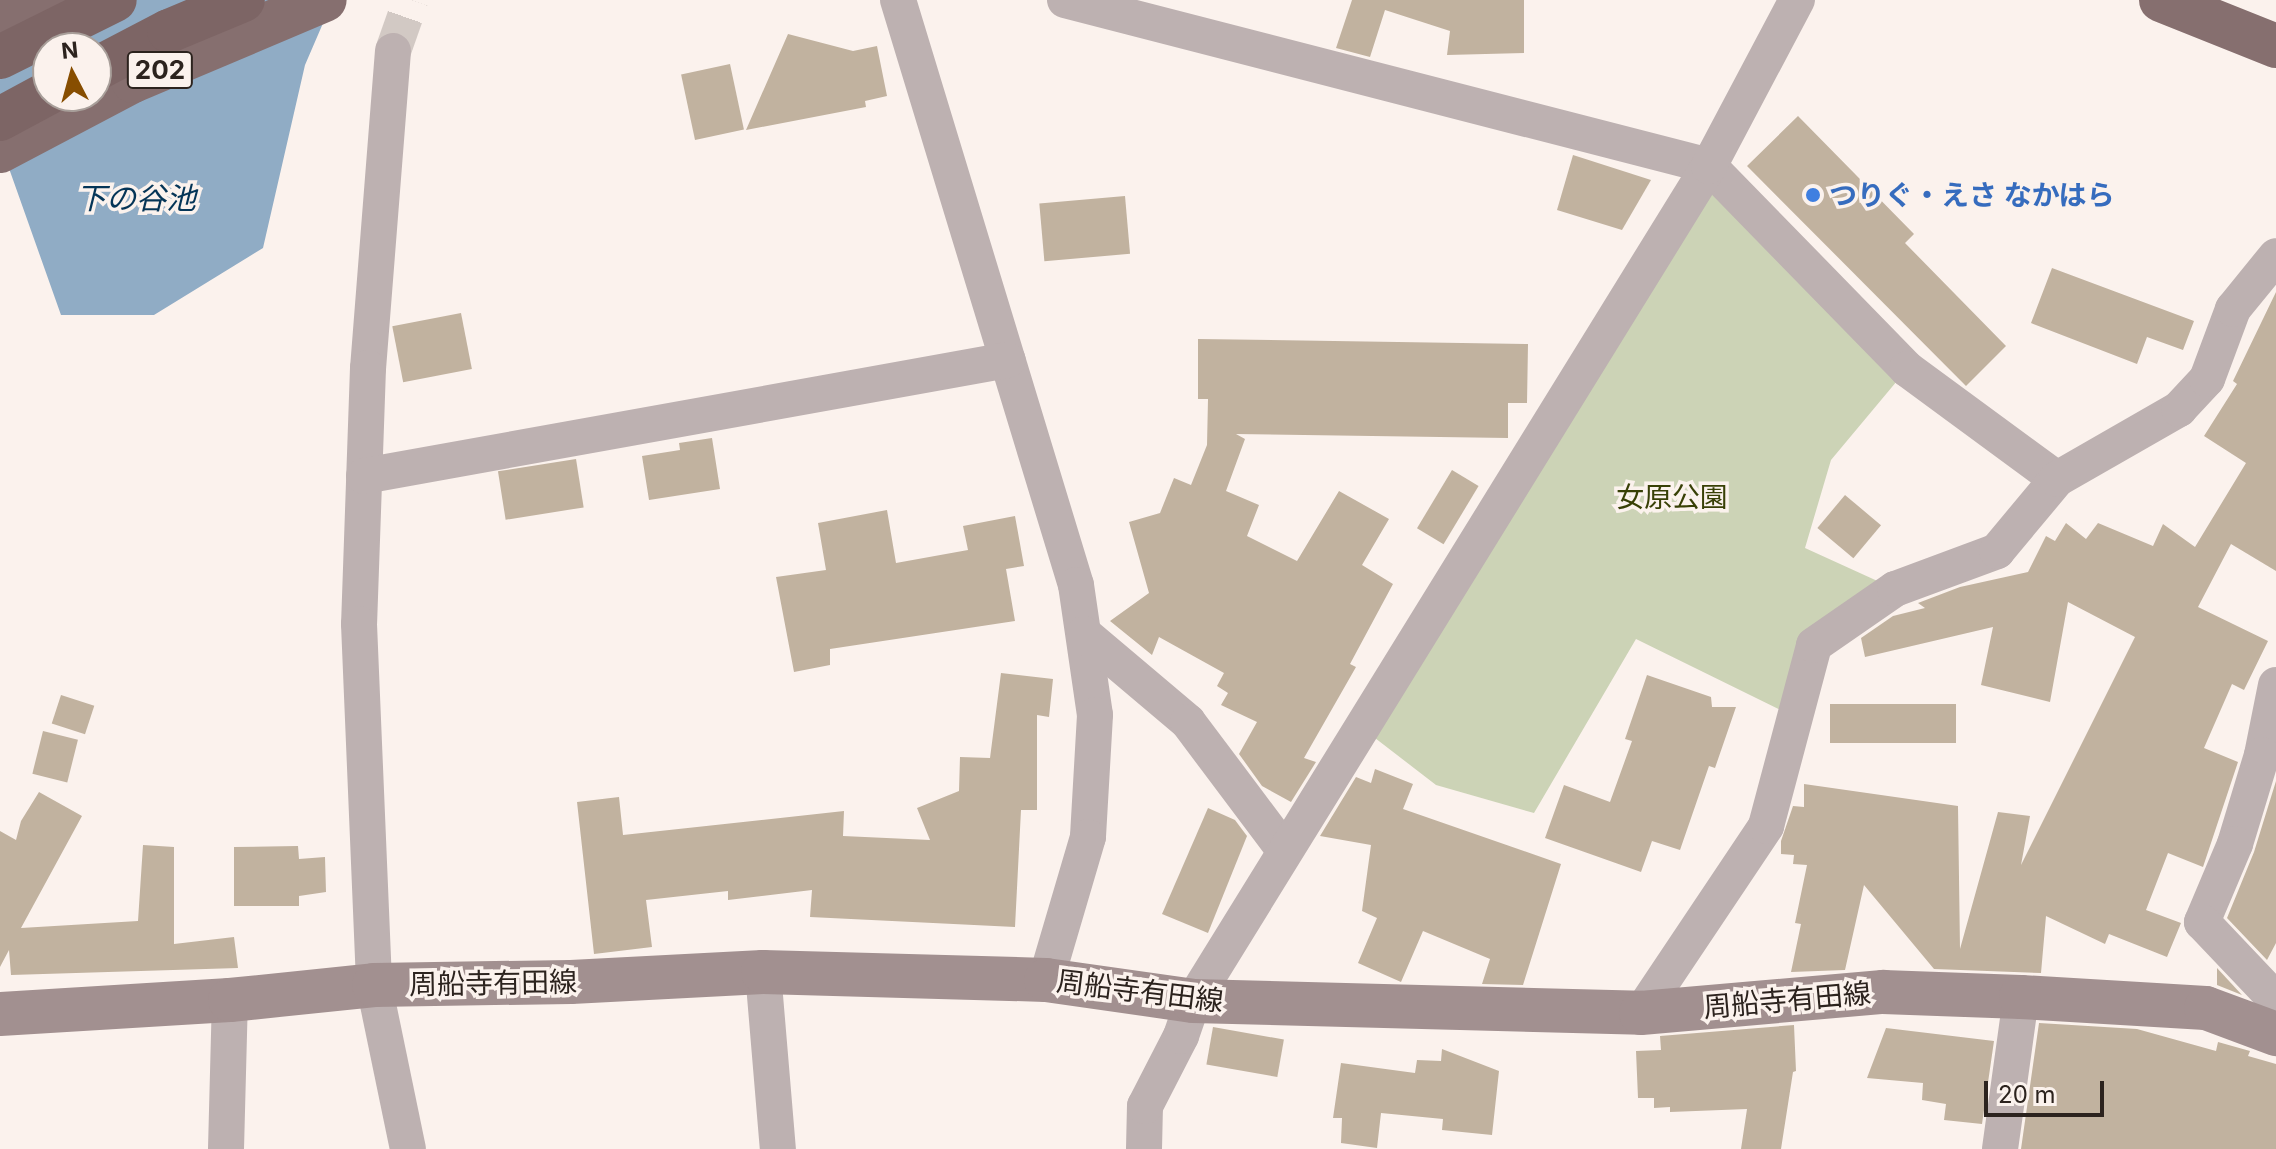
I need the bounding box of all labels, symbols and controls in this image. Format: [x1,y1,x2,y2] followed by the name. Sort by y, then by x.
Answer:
[32,32,112,112] north arrow
[60,36,79,64] text: N
[126,48,194,92] road number: 202
[1829,178,2116,212] place label: つりぐ・えさ なかはら
[76,180,196,216] water label: 下の谷池
[1804,186,1822,204] marker: つりぐ・えさ なかはら
[1616,480,1728,514] park label: 女原公園
[1055,964,1225,1018] street label: 周船寺有田線
[409,965,577,1001] street label: 周船寺有田線
[1702,976,1872,1024] street label: 周船寺有田線
[1988,1065,2108,1115] scale bar
[1998,1080,2056,1109] text: 20 m

